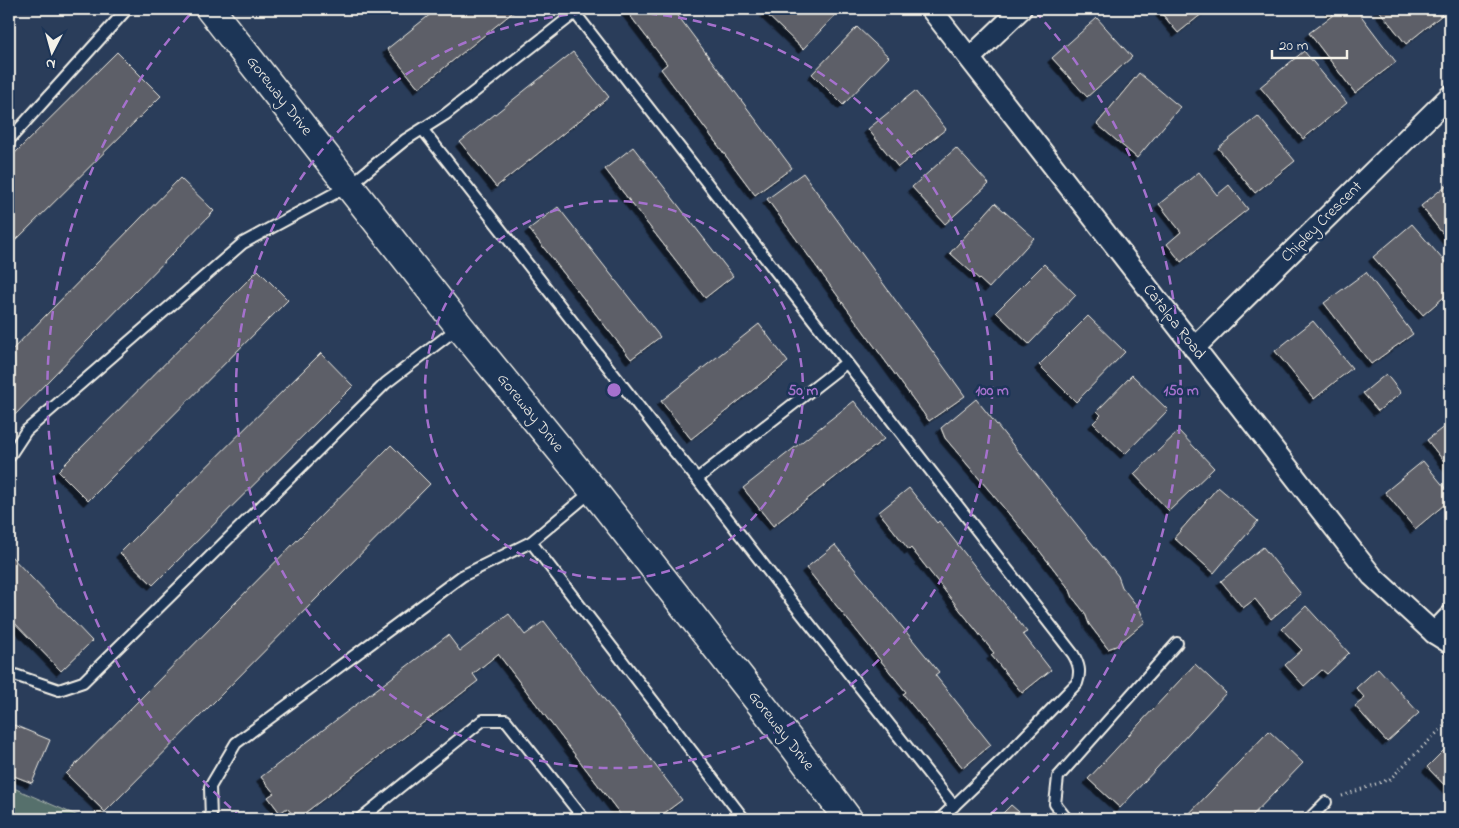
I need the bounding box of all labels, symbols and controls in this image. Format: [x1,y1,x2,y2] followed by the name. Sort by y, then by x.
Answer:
[28,28,78,78] north arrow
[1272,28,1346,60] scale bar
[1279,35,1309,57] text: 20 m
[240,51,318,142] street label: Goreway Drive
[45,53,57,74] text: N
[1276,175,1369,268] street label: Chipley Crescent
[1137,279,1211,365] street label: Catalpa Road
[490,368,570,458] street label: Goreway Drive
[788,380,819,402] text: 50 m
[975,380,1009,402] text: 100 m
[1163,380,1199,402] text: 150 m
[605,381,623,399] centre of rings
[742,686,820,777] street label: Goreway Drive

